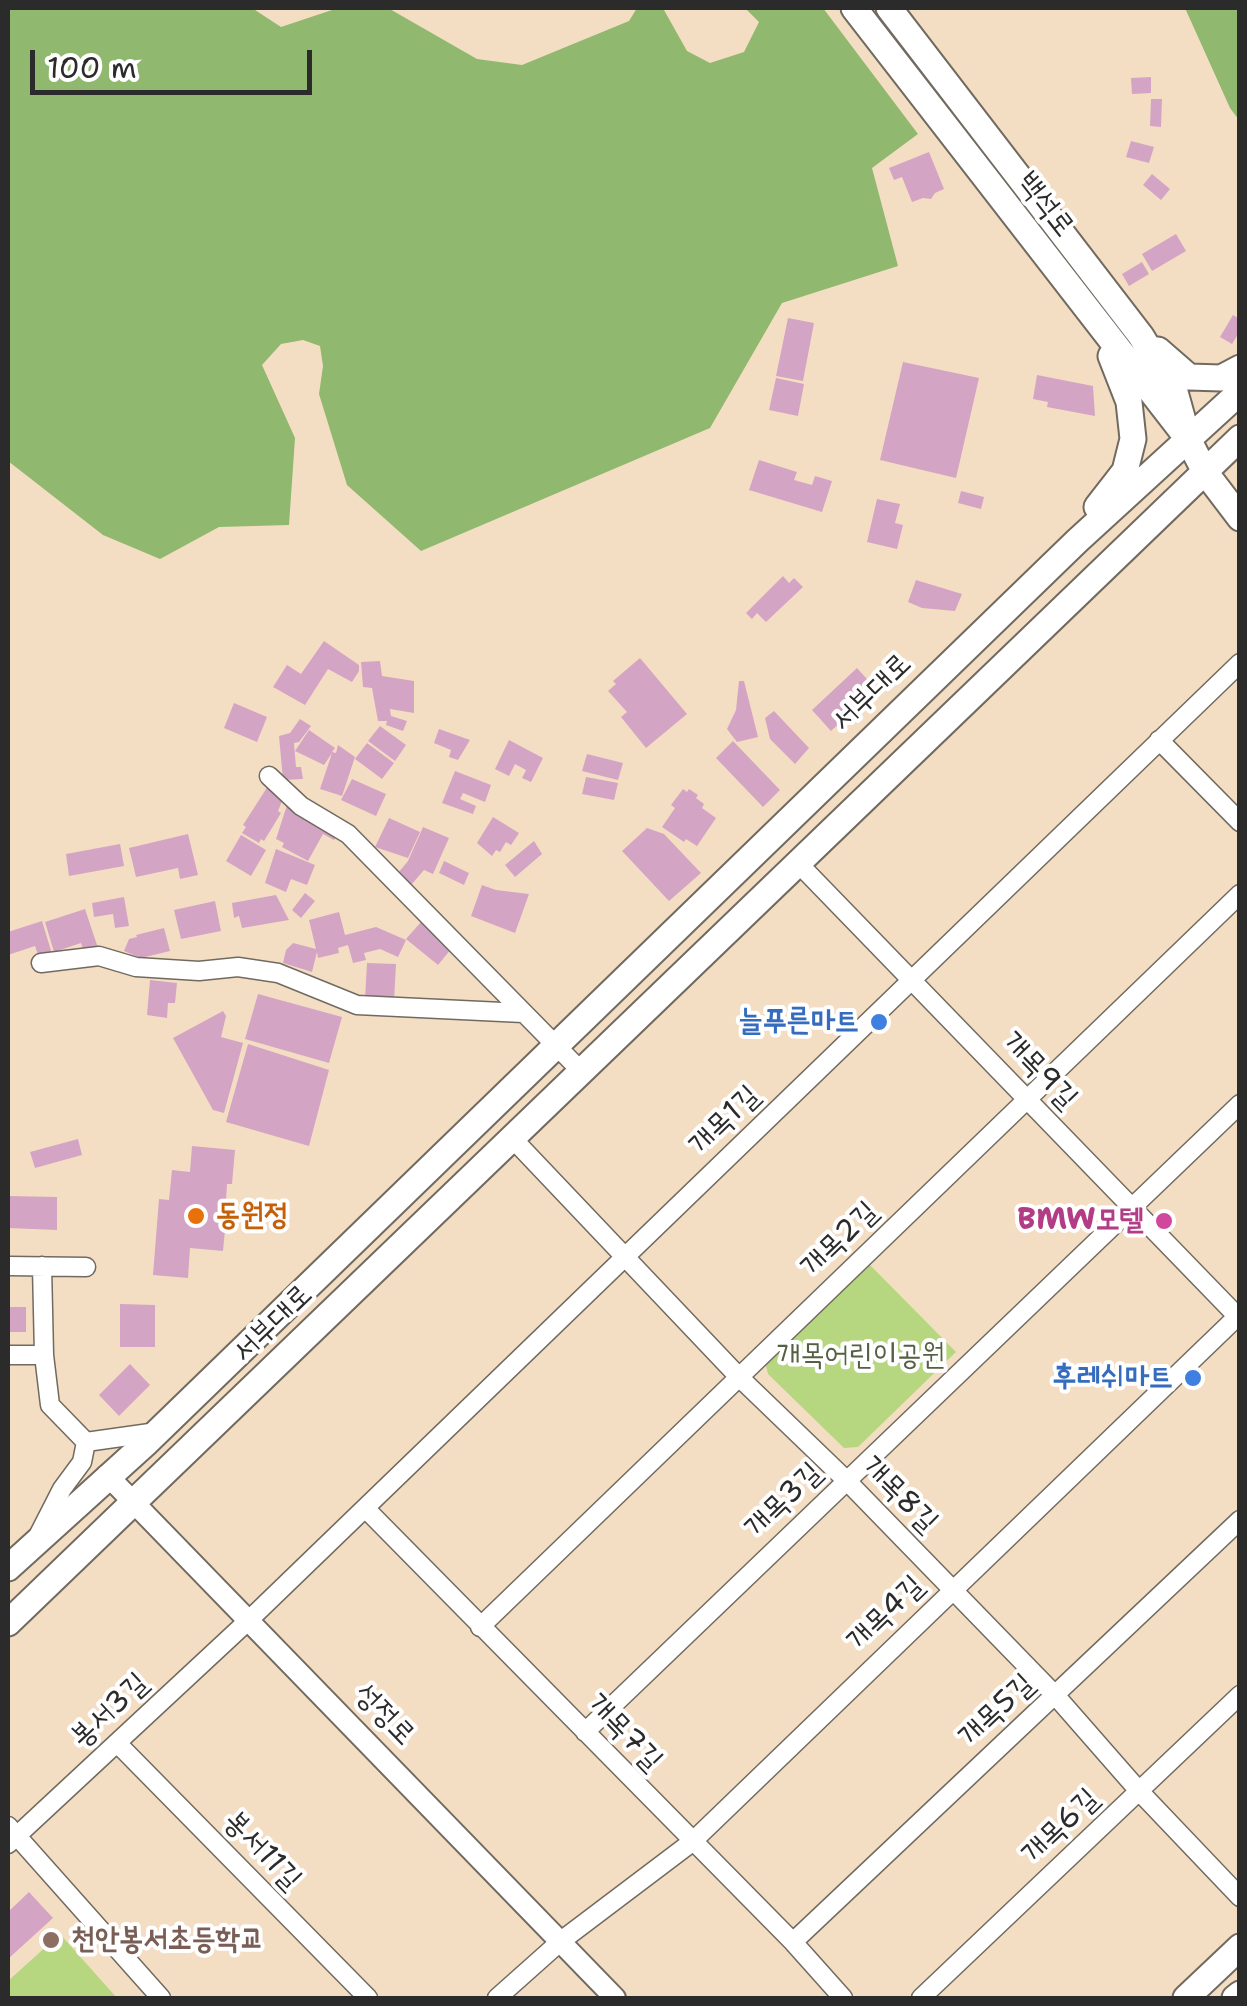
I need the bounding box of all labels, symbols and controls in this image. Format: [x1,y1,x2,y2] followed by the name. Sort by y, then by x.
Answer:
[35,30,318,92] scale bar
[47,47,137,88] text: 100 m
[1009,165,1081,245] street label: 백석로
[825,647,919,739] street label: 서부대로
[738,1004,859,1040] place label: 늘푸른마트
[868,1011,890,1033] marker: 늘푸른마트
[994,1025,1084,1117] street label: 개목9길
[682,1079,768,1163] street label: 개목1길
[794,1195,886,1285] street label: 개목2길
[216,1198,288,1234] place label: 동원정
[1017,1203,1144,1239] place label: BMW모텔
[185,1205,207,1227] marker: 동원정
[1153,1210,1175,1232] marker: BMW모텔
[226,1278,320,1370] street label: 서부대로
[777,1338,945,1374] park label: 개목어린이공원
[1052,1360,1173,1396] place label: 후레쉬마트
[1182,1367,1204,1389] marker: 후레쉬마트
[853,1449,945,1541] street label: 개목8길
[738,1456,830,1546] street label: 개목3길
[840,1569,932,1659] street label: 개목4길
[64,1666,156,1756] street label: 봉서3길
[952,1667,1042,1755] street label: 개목5길
[346,1676,422,1754] street label: 성정로
[579,1687,669,1779] street label: 개목7길
[1015,1782,1107,1872] street label: 개목6길
[216,1804,308,1898] street label: 봉서11길
[71,1922,264,1958] place label: 천안봉서초등학교
[40,1929,62,1951] marker: 천안봉서초등학교

